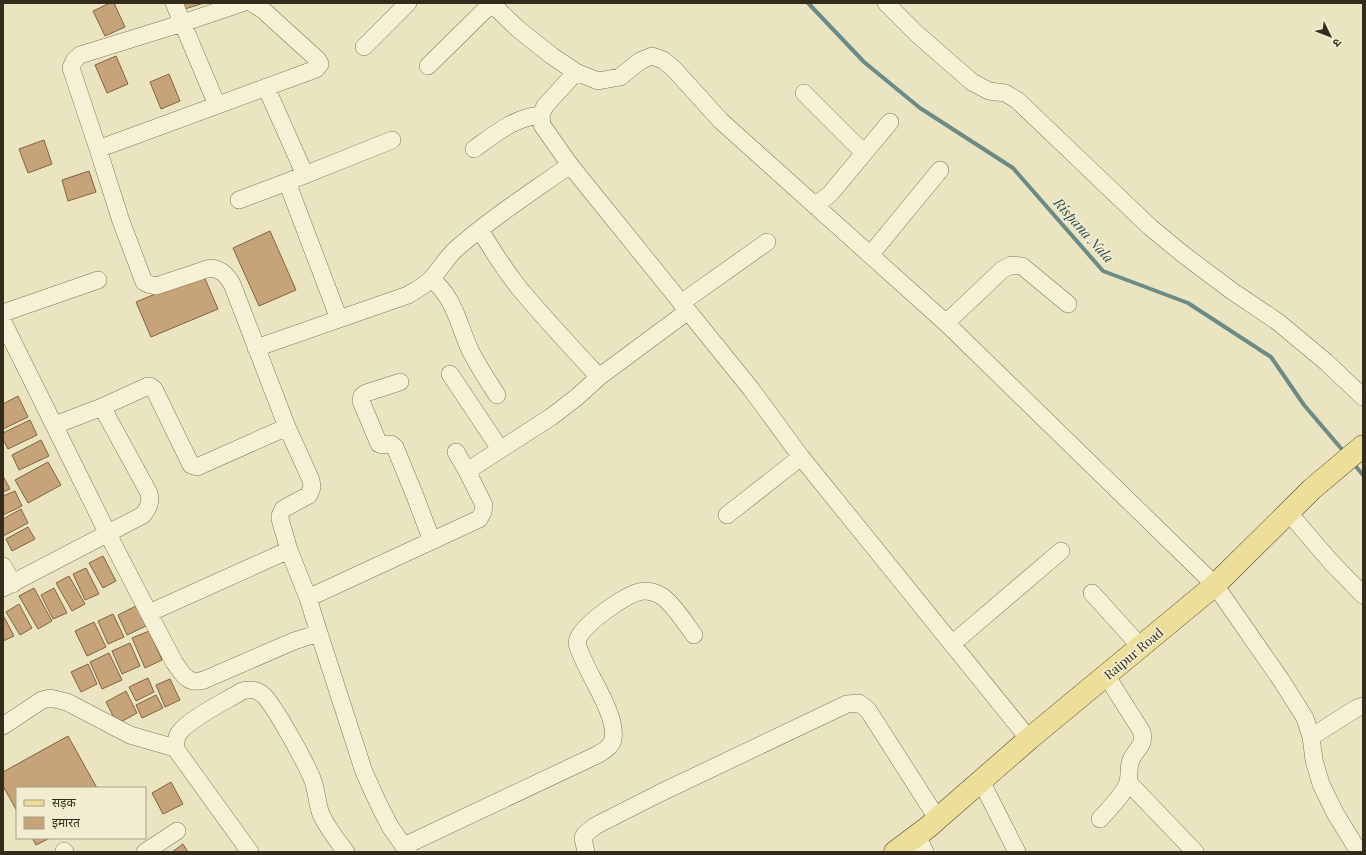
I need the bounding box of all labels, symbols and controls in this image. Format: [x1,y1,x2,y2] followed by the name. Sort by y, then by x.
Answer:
[1310,16,1350,56] north arrow
[1330,36,1345,51] text: उ
[1049,193,1118,267] water label: Rispana Nala
[1100,623,1166,683] street label: Raipur Road
[16,787,146,839] legend
[52,794,77,810] text: सड़क
[52,814,81,830] text: इमारत

